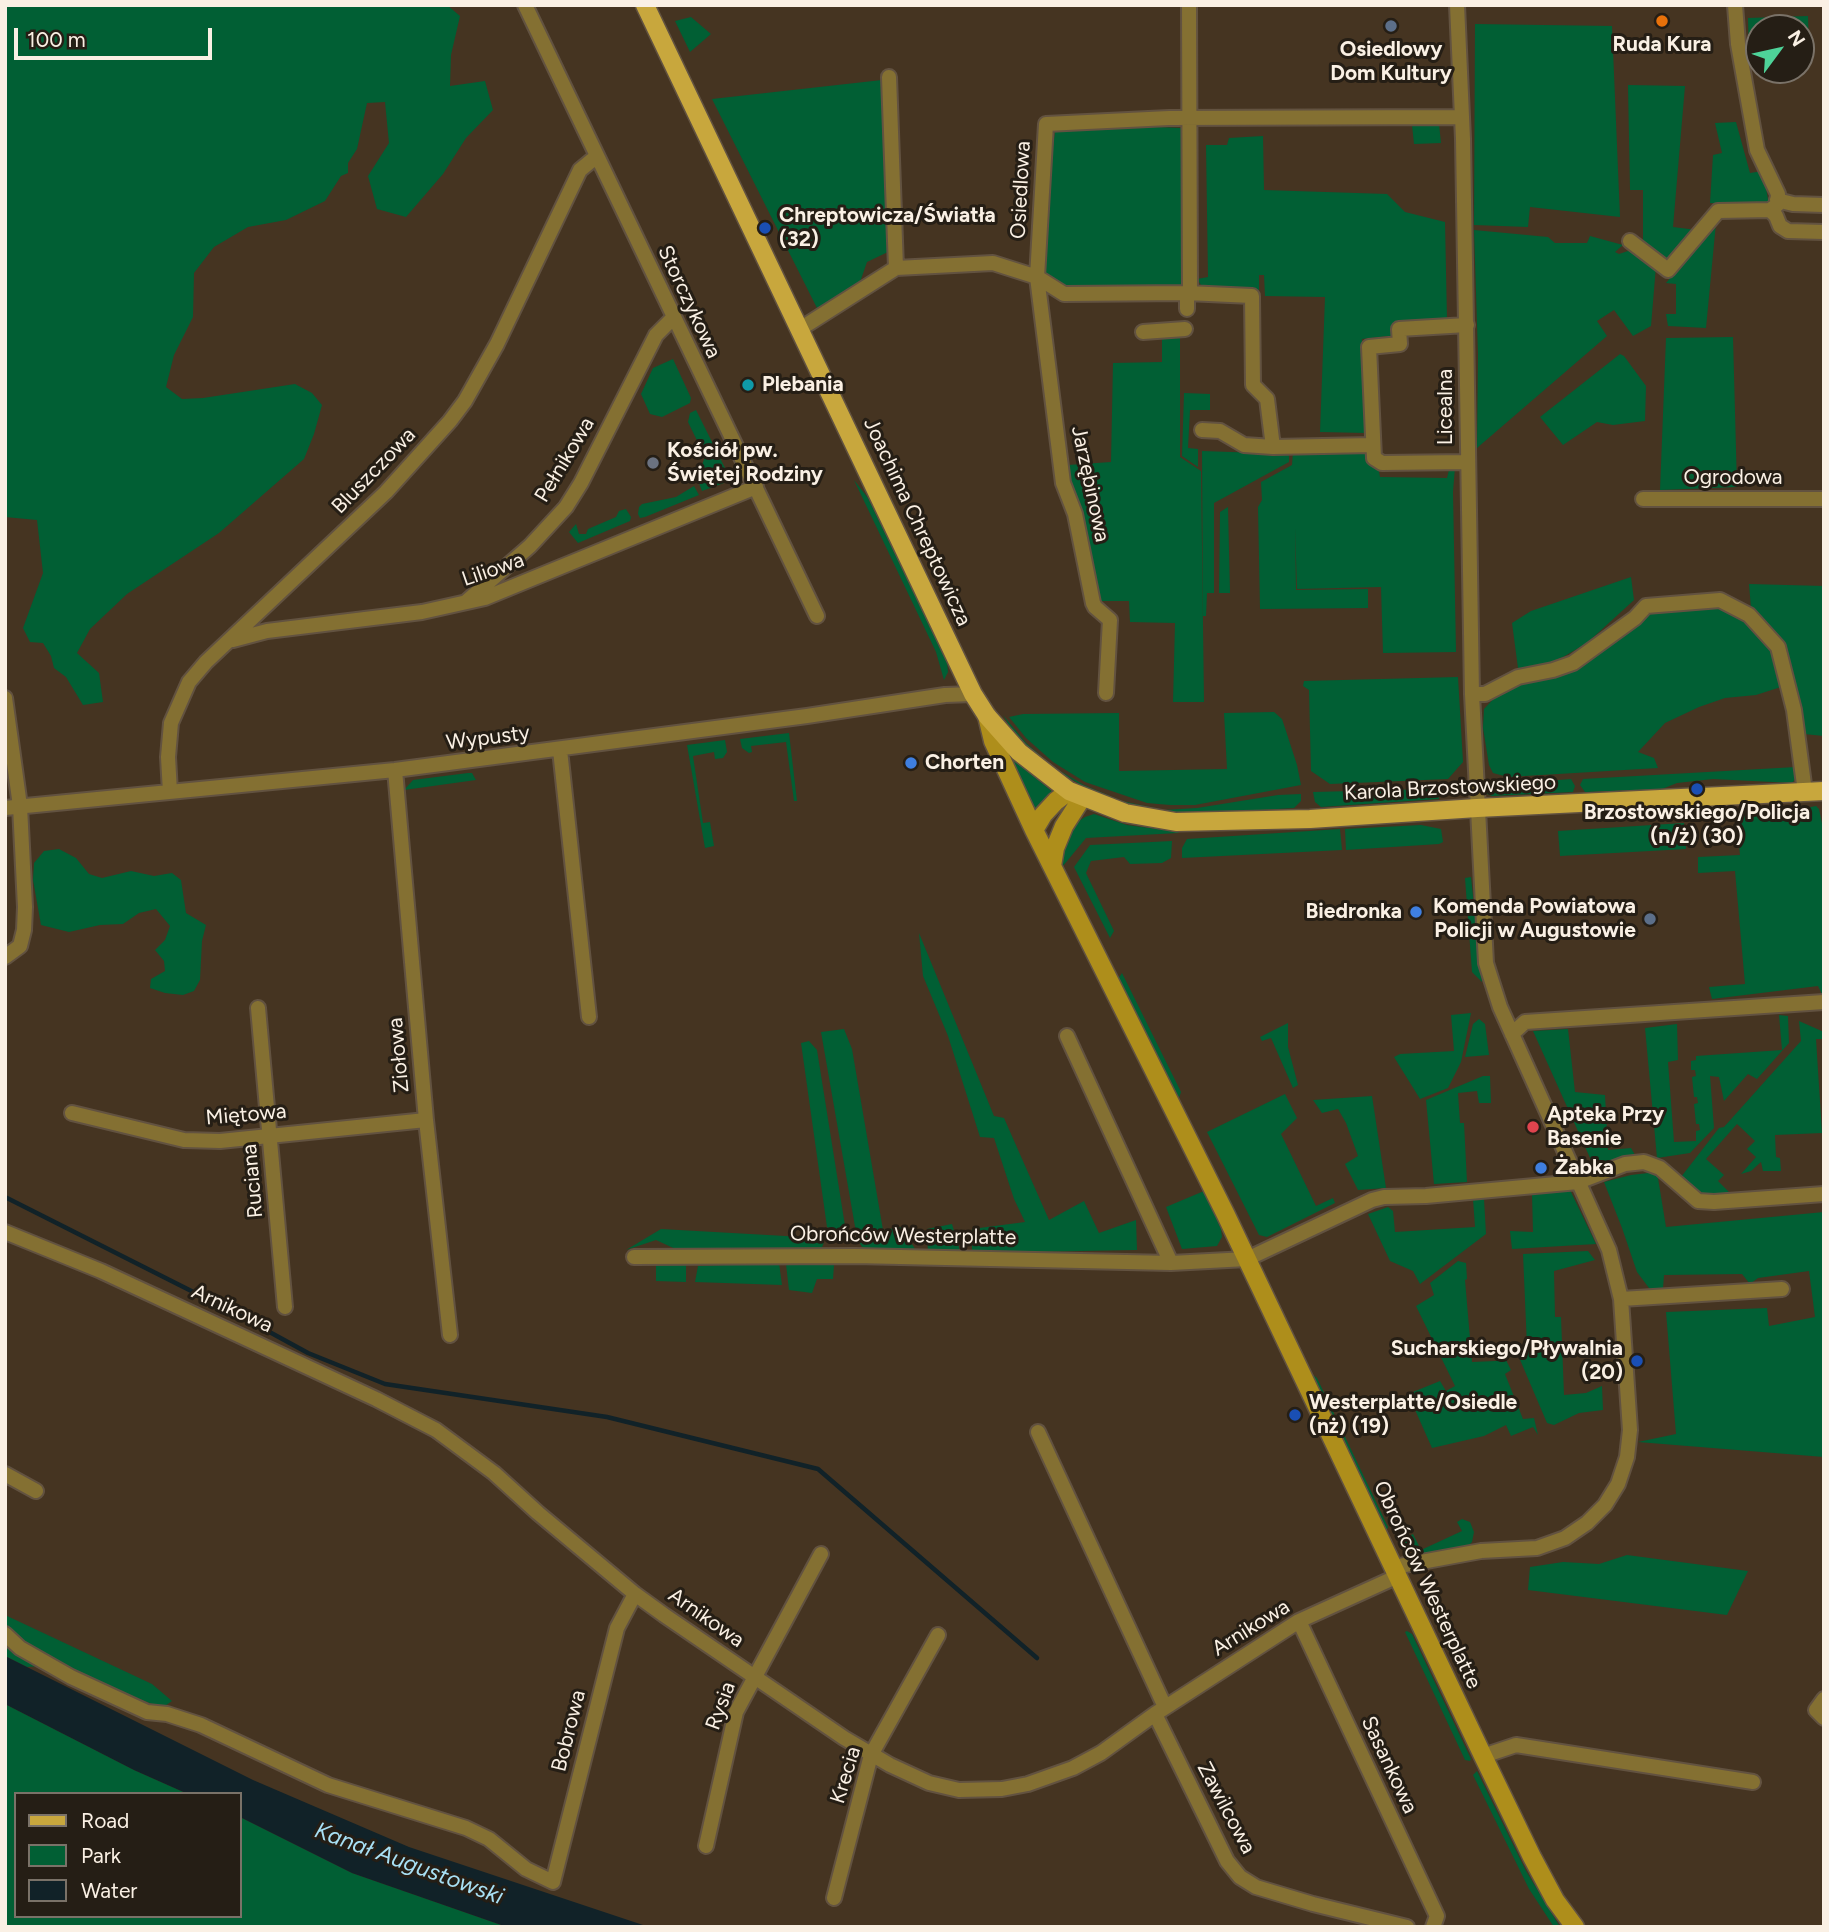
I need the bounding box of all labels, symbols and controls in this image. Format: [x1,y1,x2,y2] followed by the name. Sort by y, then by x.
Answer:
[1654,13,1670,29] marker: Ruda Kura
[18,14,215,58] scale bar
[1745,14,1815,84] north arrow
[1383,18,1399,34] marker: Osiedlowy Dom Kultury
[1783,26,1810,51] text: N
[27,27,86,52] text: 100 m
[1612,32,1712,58] place label: Ruda Kura
[1330,37,1452,87] place label: Osiedlowy Dom Kultury
[1006,140,1036,240] street label: Osiedlowa
[779,203,996,253] place label: Chreptowicza/Światła (32)
[757,220,773,236] marker: Chreptowicza/Światła (32)
[652,242,726,362] street label: Storczykowa
[1433,369,1459,445] street label: Licealna
[762,372,844,398] place label: Plebania
[740,377,756,393] marker: Plebania
[530,413,600,507] street label: Pełnikowa
[858,414,976,630] street label: Joachima Chreptowicza
[327,423,421,519] street label: Bluszczowa
[1065,424,1115,544] street label: Jarzębinowa
[667,438,823,488] place label: Kościół pw. Świętej Rodziny
[645,455,661,471] marker: Kościół pw. Świętej Rodziny
[1683,465,1783,491] street label: Ogrodowa
[459,548,527,592] street label: Liliowa
[445,720,531,756] street label: Wypusty
[925,750,1004,776] place label: Chorten
[903,755,919,771] marker: Chorten
[1343,770,1557,806] street label: Karola Brzostowskiego
[1689,781,1705,797] marker: Brzostowskiego/Policja (n/ż) (30)
[1584,800,1810,850] place label: Brzostowskiego/Policja (n/ż) (30)
[1433,894,1636,944] place label: Komenda Powiatowa Policji w Augustowie
[1305,899,1402,925] place label: Biedronka
[1408,904,1424,920] marker: Biedronka
[1642,911,1658,927] marker: Komenda Powiatowa Policji w Augustowie
[383,1016,415,1094] street label: Ziołowa
[205,1099,287,1131] street label: Miętowa
[1547,1102,1664,1152] place label: Apteka Przy Basenie
[1525,1119,1541,1135] marker: Apteka Przy Basenie
[237,1143,269,1219] street label: Ruciana
[1555,1155,1614,1181] place label: Żabka
[1533,1160,1549,1176] marker: Żabka
[790,1221,1016,1251] street label: Obrońców Westerplatte
[187,1279,277,1339] street label: Arnikowa
[1391,1336,1623,1386] place label: Sucharskiego/Pływalnia (20)
[1629,1353,1645,1369] marker: Sucharskiego/Pływalnia (20)
[1309,1390,1517,1440] place label: Westerplatte/Osiedle (nż) (19)
[1287,1407,1303,1423] marker: Westerplatte/Osiedle (nż) (19)
[1368,1477,1486,1693] street label: Obrońców Westerplatte
[663,1583,749,1653] street label: Arnikowa
[1208,1594,1294,1662] street label: Arnikowa
[701,1678,741,1734] street label: Rysia
[547,1688,591,1774] street label: Bobrowa
[1355,1712,1423,1818] street label: Sasankowa
[825,1743,867,1807] street label: Krecia
[1191,1758,1261,1858] street label: Zawilcowa
[14,1792,242,1918] legend
[81,1808,129,1833] text: Road
[311,1817,507,1911] water label: Kanał Augustowski
[81,1843,121,1868] text: Park
[81,1878,137,1903] text: Water

